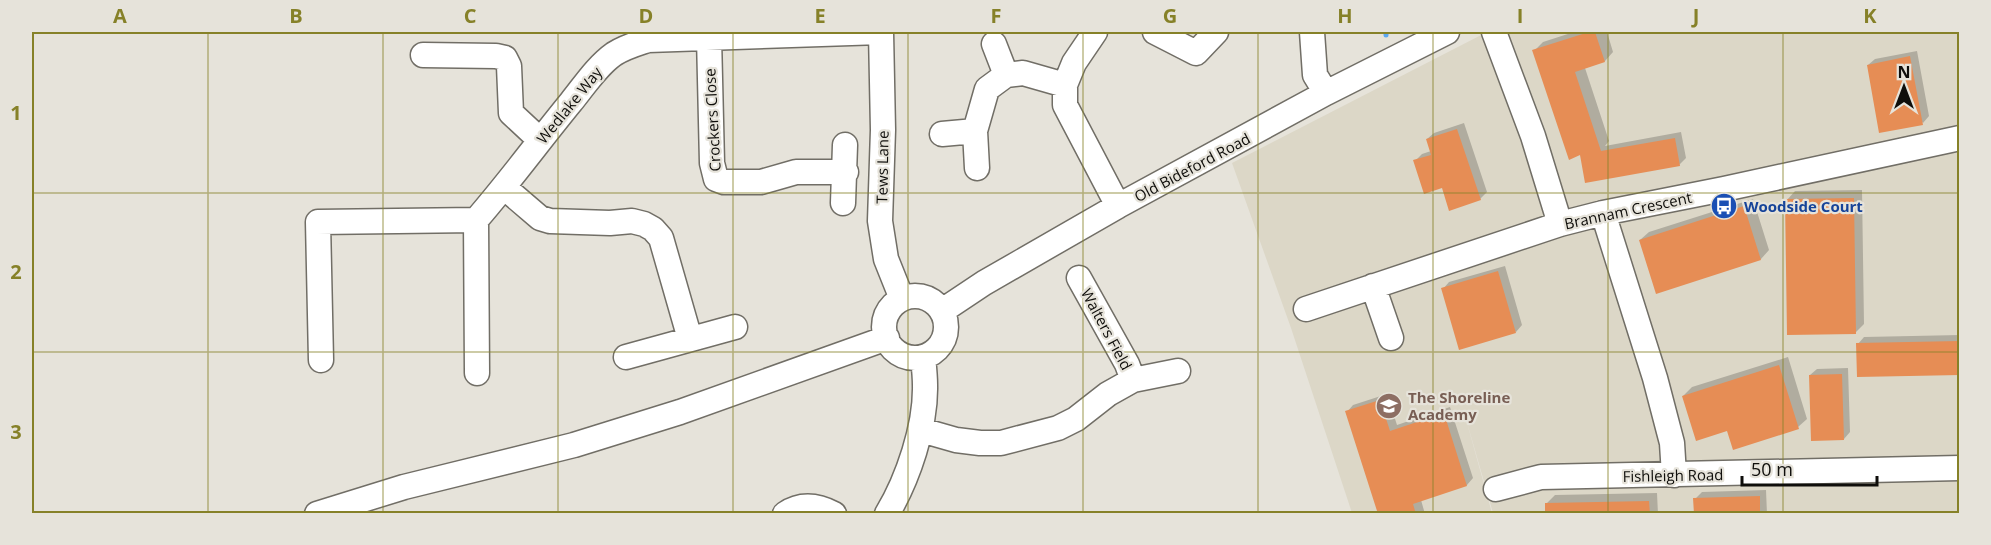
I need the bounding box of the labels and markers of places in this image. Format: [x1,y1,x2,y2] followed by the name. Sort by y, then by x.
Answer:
[1709,191,1739,221] bus stop icon: Woodside Court
[1744,196,1863,216] place label: Woodside Court
[1408,387,1510,424] place label: The Shoreline Academy
[1374,391,1404,421] school or university icon: The Shoreline Academy

